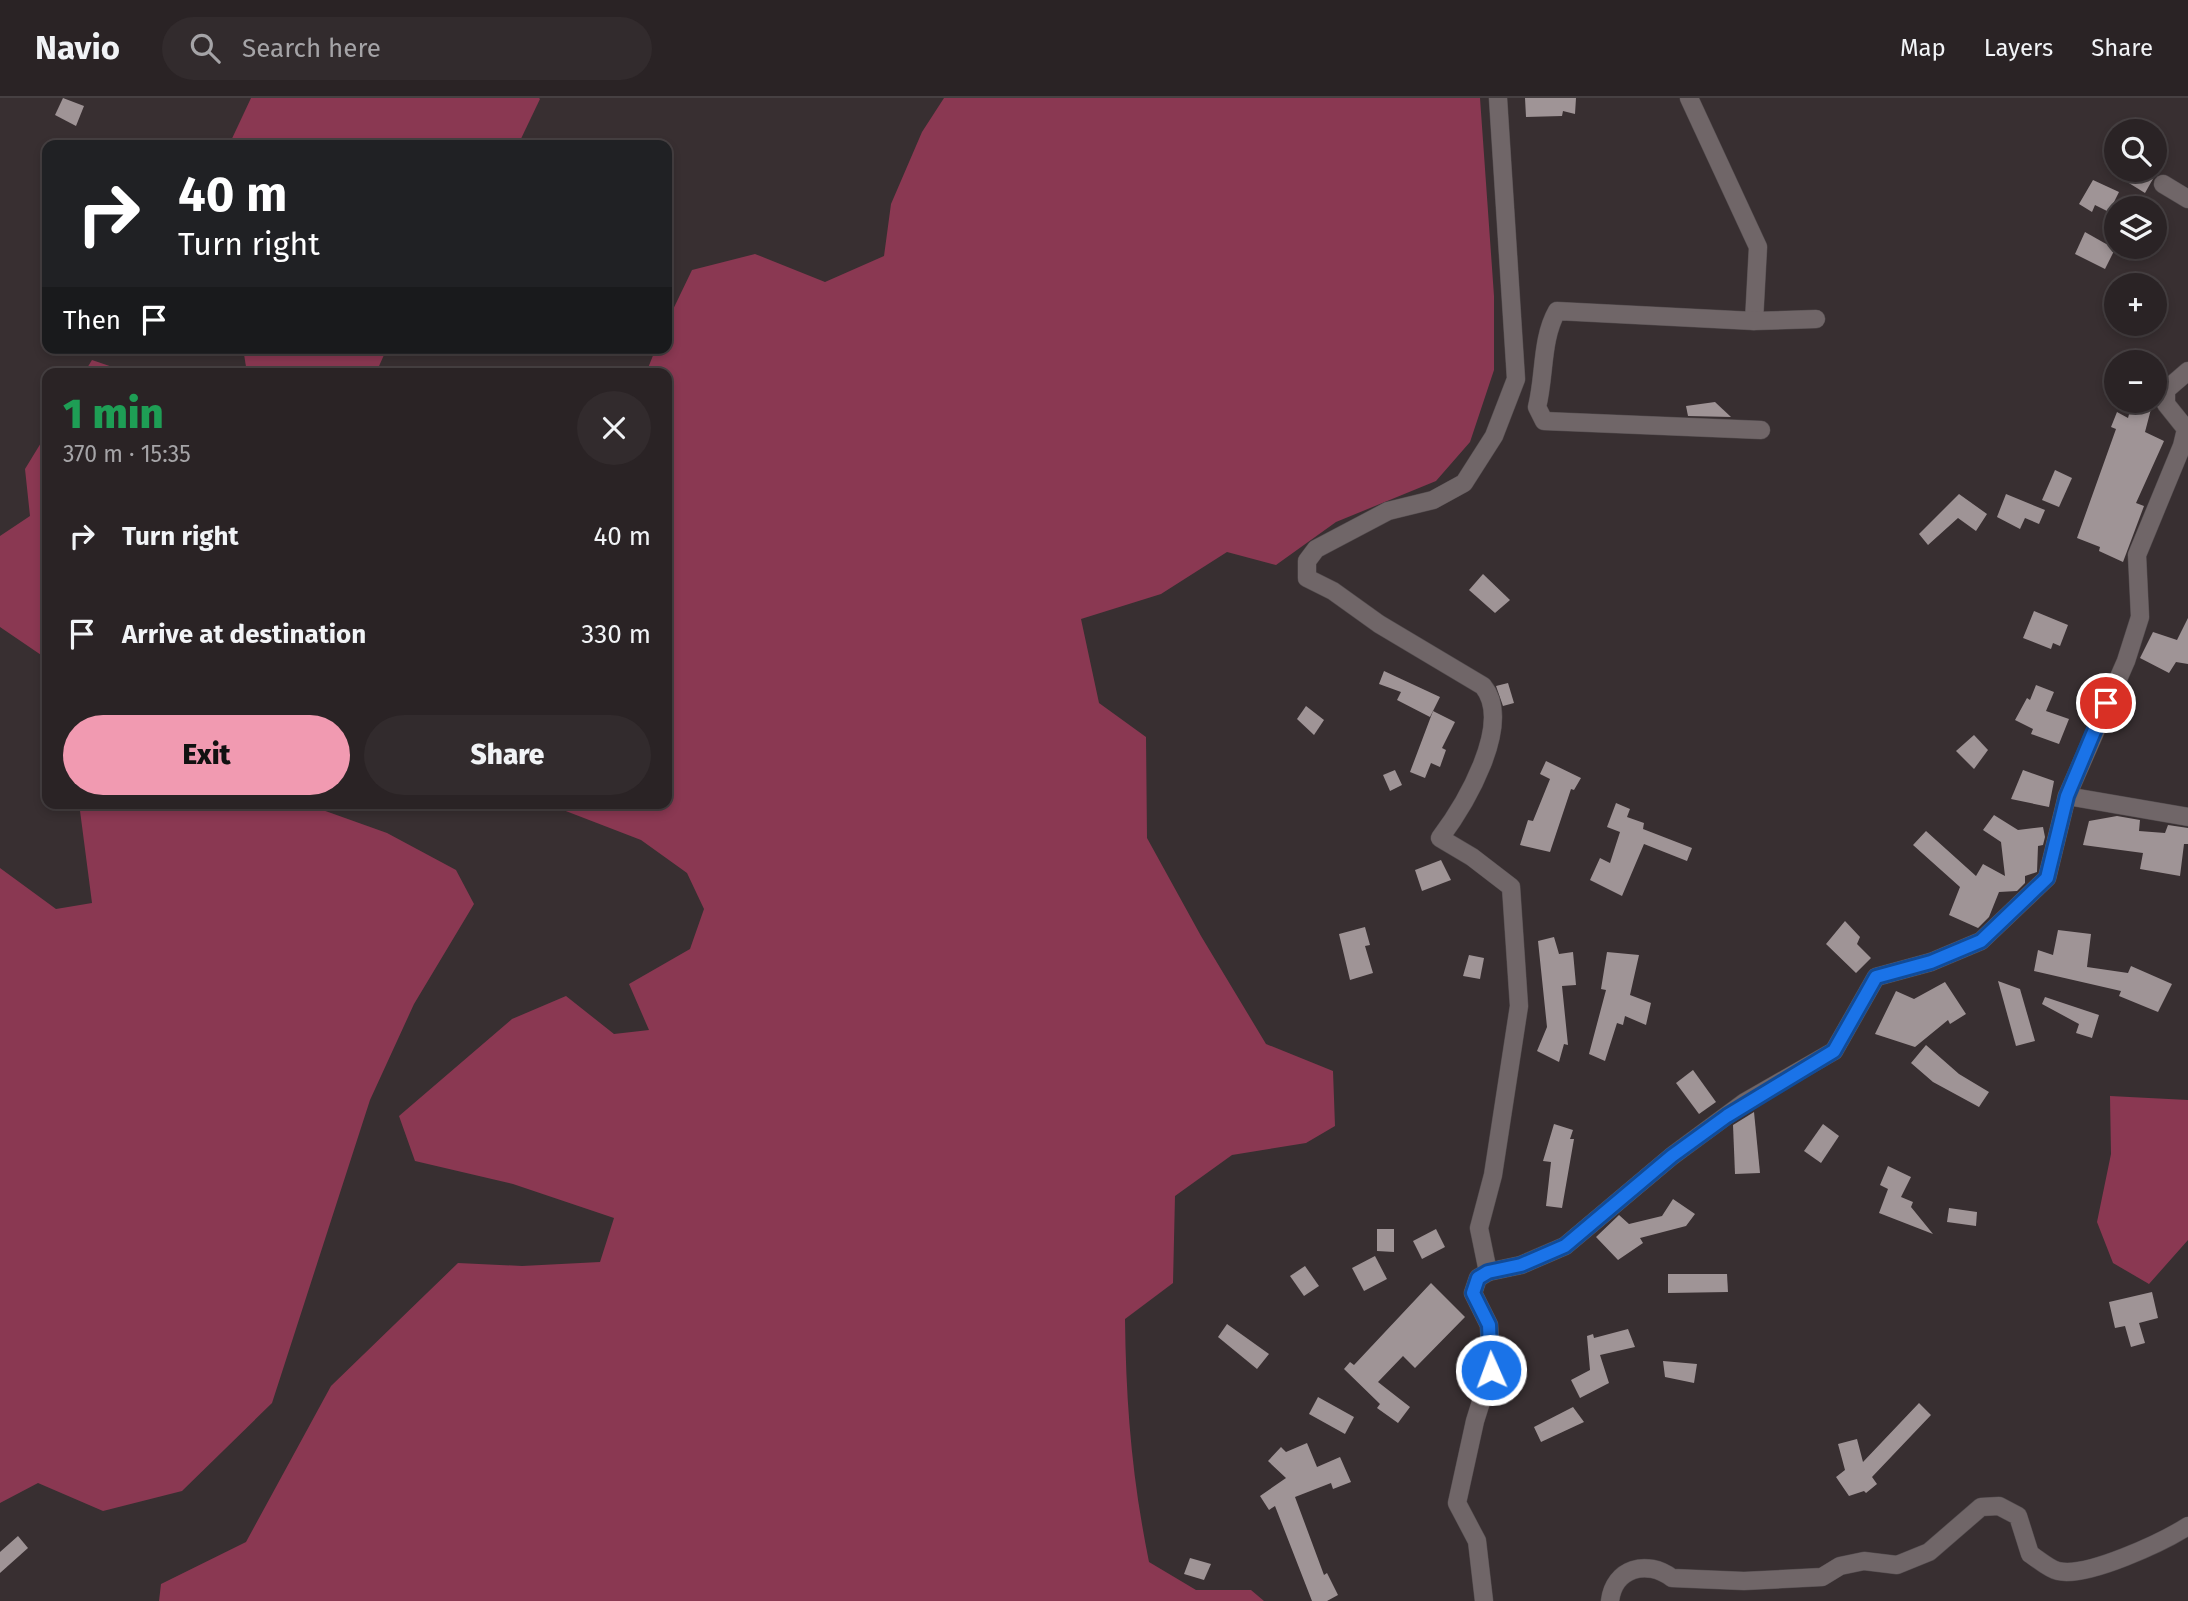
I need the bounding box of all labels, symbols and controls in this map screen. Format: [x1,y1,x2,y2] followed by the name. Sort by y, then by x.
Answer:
[162,17,652,80] search box
[35,28,120,68] text: Navio
[186,29,224,67] icon: search
[242,33,381,64] text: Search here
[1900,34,1946,62] text: Map
[1984,34,2053,62] text: Layers
[2091,34,2153,62] text: Share
[2104,119,2167,413] map controls
[2104,119,2167,182] button: search
[178,165,287,224] text: 40 m
[63,168,154,259] icon: right
[2104,196,2167,259] button: layers
[178,225,320,263] text: Turn right
[2104,273,2167,336] button: +
[135,301,173,339] icon: arrive
[63,305,121,336] text: Then
[2104,350,2167,413] button: −
[63,389,164,439] text: 1 min
[577,391,651,465] button: close
[63,440,191,468] text: 370 m · 15:35
[63,517,101,555] icon: right
[122,521,239,552] text: Turn right
[593,521,651,552] text: 40 m
[63,615,101,653] icon: arrive
[122,619,366,650] text: Arrive at destination
[581,619,651,650] text: 330 m
[2076,673,2136,733] pin
[2087,684,2125,722] icon: arrive
[63,715,350,795] button: Exit
[364,715,651,795] button: Share
[1454,1333,1528,1407] position arrow

